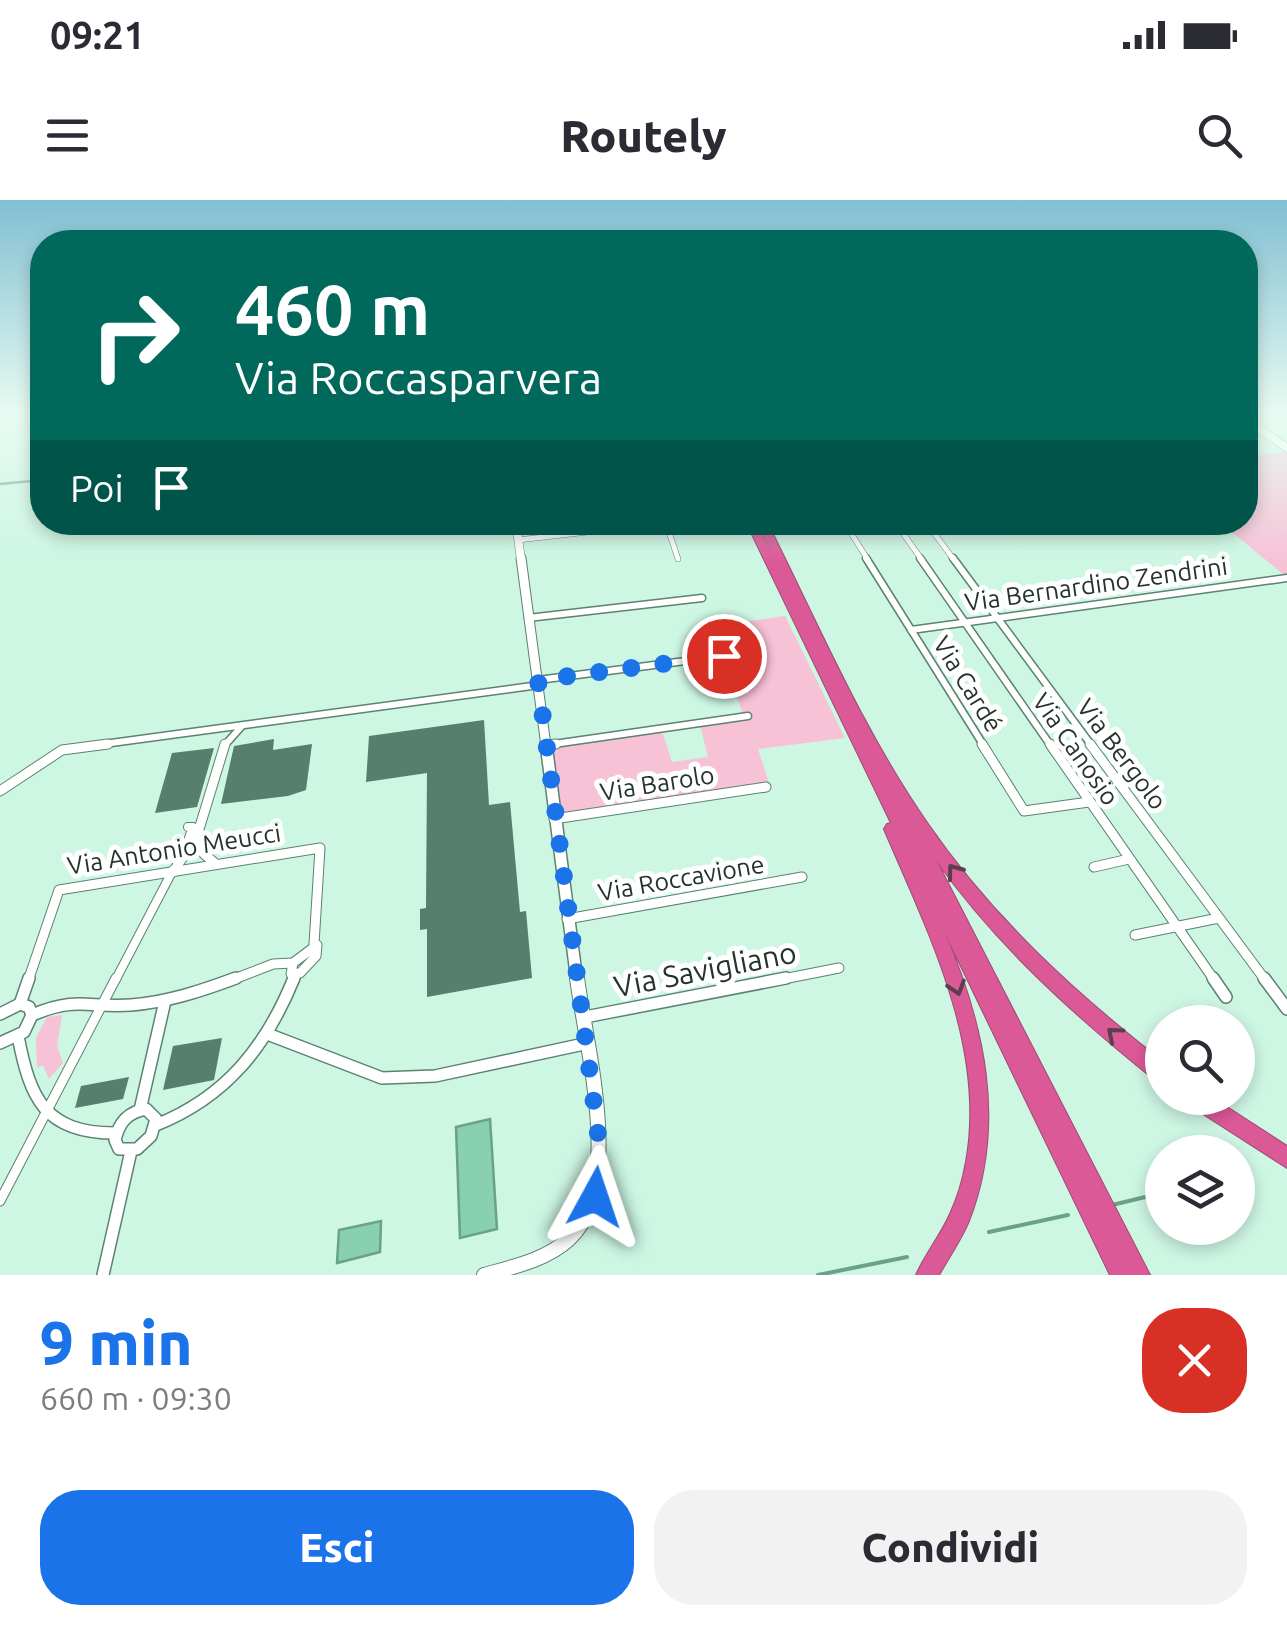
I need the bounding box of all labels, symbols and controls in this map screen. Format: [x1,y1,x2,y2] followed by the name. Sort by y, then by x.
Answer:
[50,14,145,56] text: 09:21
[40,108,95,163] icon: menu
[1192,108,1247,163] icon: search
[560,110,727,161] text: Routely
[70,270,200,400] icon: right
[235,270,430,348] text: 460 m
[235,352,602,403] text: Via Roccasparvera
[144,460,199,515] icon: arrive
[70,467,124,509] text: Poi
[963,552,1229,616] street label: Via Bernardino Zendrini
[682,614,767,699] pin
[697,629,752,684] icon: arrive
[928,631,1008,737] street label: Via Cardé
[1027,688,1125,810] street label: Via Canosio
[1072,693,1172,815] street label: Via Bergolo
[598,760,716,806] street label: Via Barolo
[65,818,283,880] street label: Via Antonio Meucci
[596,850,766,906] street label: Via Roccavione
[948,864,966,882] one-way arrow
[611,935,799,1003] street label: Via Savigliano
[945,978,966,995] one-way arrow
[1145,1005,1255,1245] map controls
[1145,1005,1255,1115] button: search
[1108,1028,1126,1046] one-way arrow
[1145,1135,1255,1245] button: layers
[543,1145,647,1249] position arrow
[1142,1308,1247,1413] button: close
[40,1309,193,1376] text: 9 min
[40,1380,232,1416] text: 660 m · 09:30
[40,1490,634,1605] button: Esci
[654,1490,1247,1605] button: Condividi

